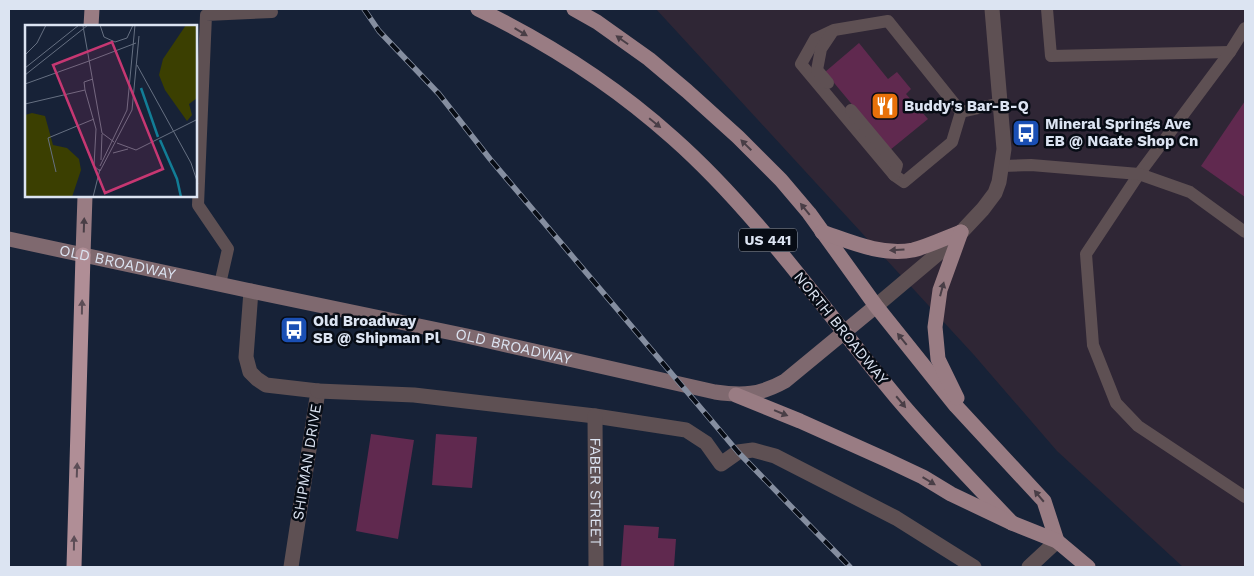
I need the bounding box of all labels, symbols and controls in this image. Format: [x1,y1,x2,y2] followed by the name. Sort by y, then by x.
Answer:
[25,25,198,198] inset map
[515,27,528,36] one-way arrow
[616,35,629,45] one-way arrow
[870,91,900,121] restaurant icon: Buddy's Bar-B-Q
[904,97,1029,115] place label: Buddy's Bar-B-Q
[1045,115,1198,150] place label: Mineral Springs Ave EB @ NGate Shop Cn
[648,118,661,129] one-way arrow
[1011,118,1041,148] bus stop icon: Mineral Springs Ave EB @ NGate Shop Cn
[740,139,752,151] one-way arrow
[800,203,811,216] one-way arrow
[81,217,89,233] one-way arrow
[739,228,797,252] road number: US 441
[58,241,178,284] street label: OLD BROADWAY
[889,247,905,255] one-way arrow
[790,268,892,388] street label: NORTH BROADWAY
[938,281,946,296] one-way arrow
[78,299,86,315] one-way arrow
[313,312,440,347] place label: Old Broadway SB @ Shipman Pl
[279,315,309,345] bus stop icon: Old Broadway SB @ Shipman Pl
[454,325,574,368] street label: OLD BROADWAY
[897,333,908,346] one-way arrow
[896,396,907,409] one-way arrow
[289,403,325,521] street label: SHIPMAN DRIVE
[774,409,789,417] one-way arrow
[586,437,605,547] street label: FABER STREET
[73,461,81,477] one-way arrow
[922,476,935,485] one-way arrow
[1033,490,1044,503] one-way arrow
[71,534,79,550] one-way arrow

